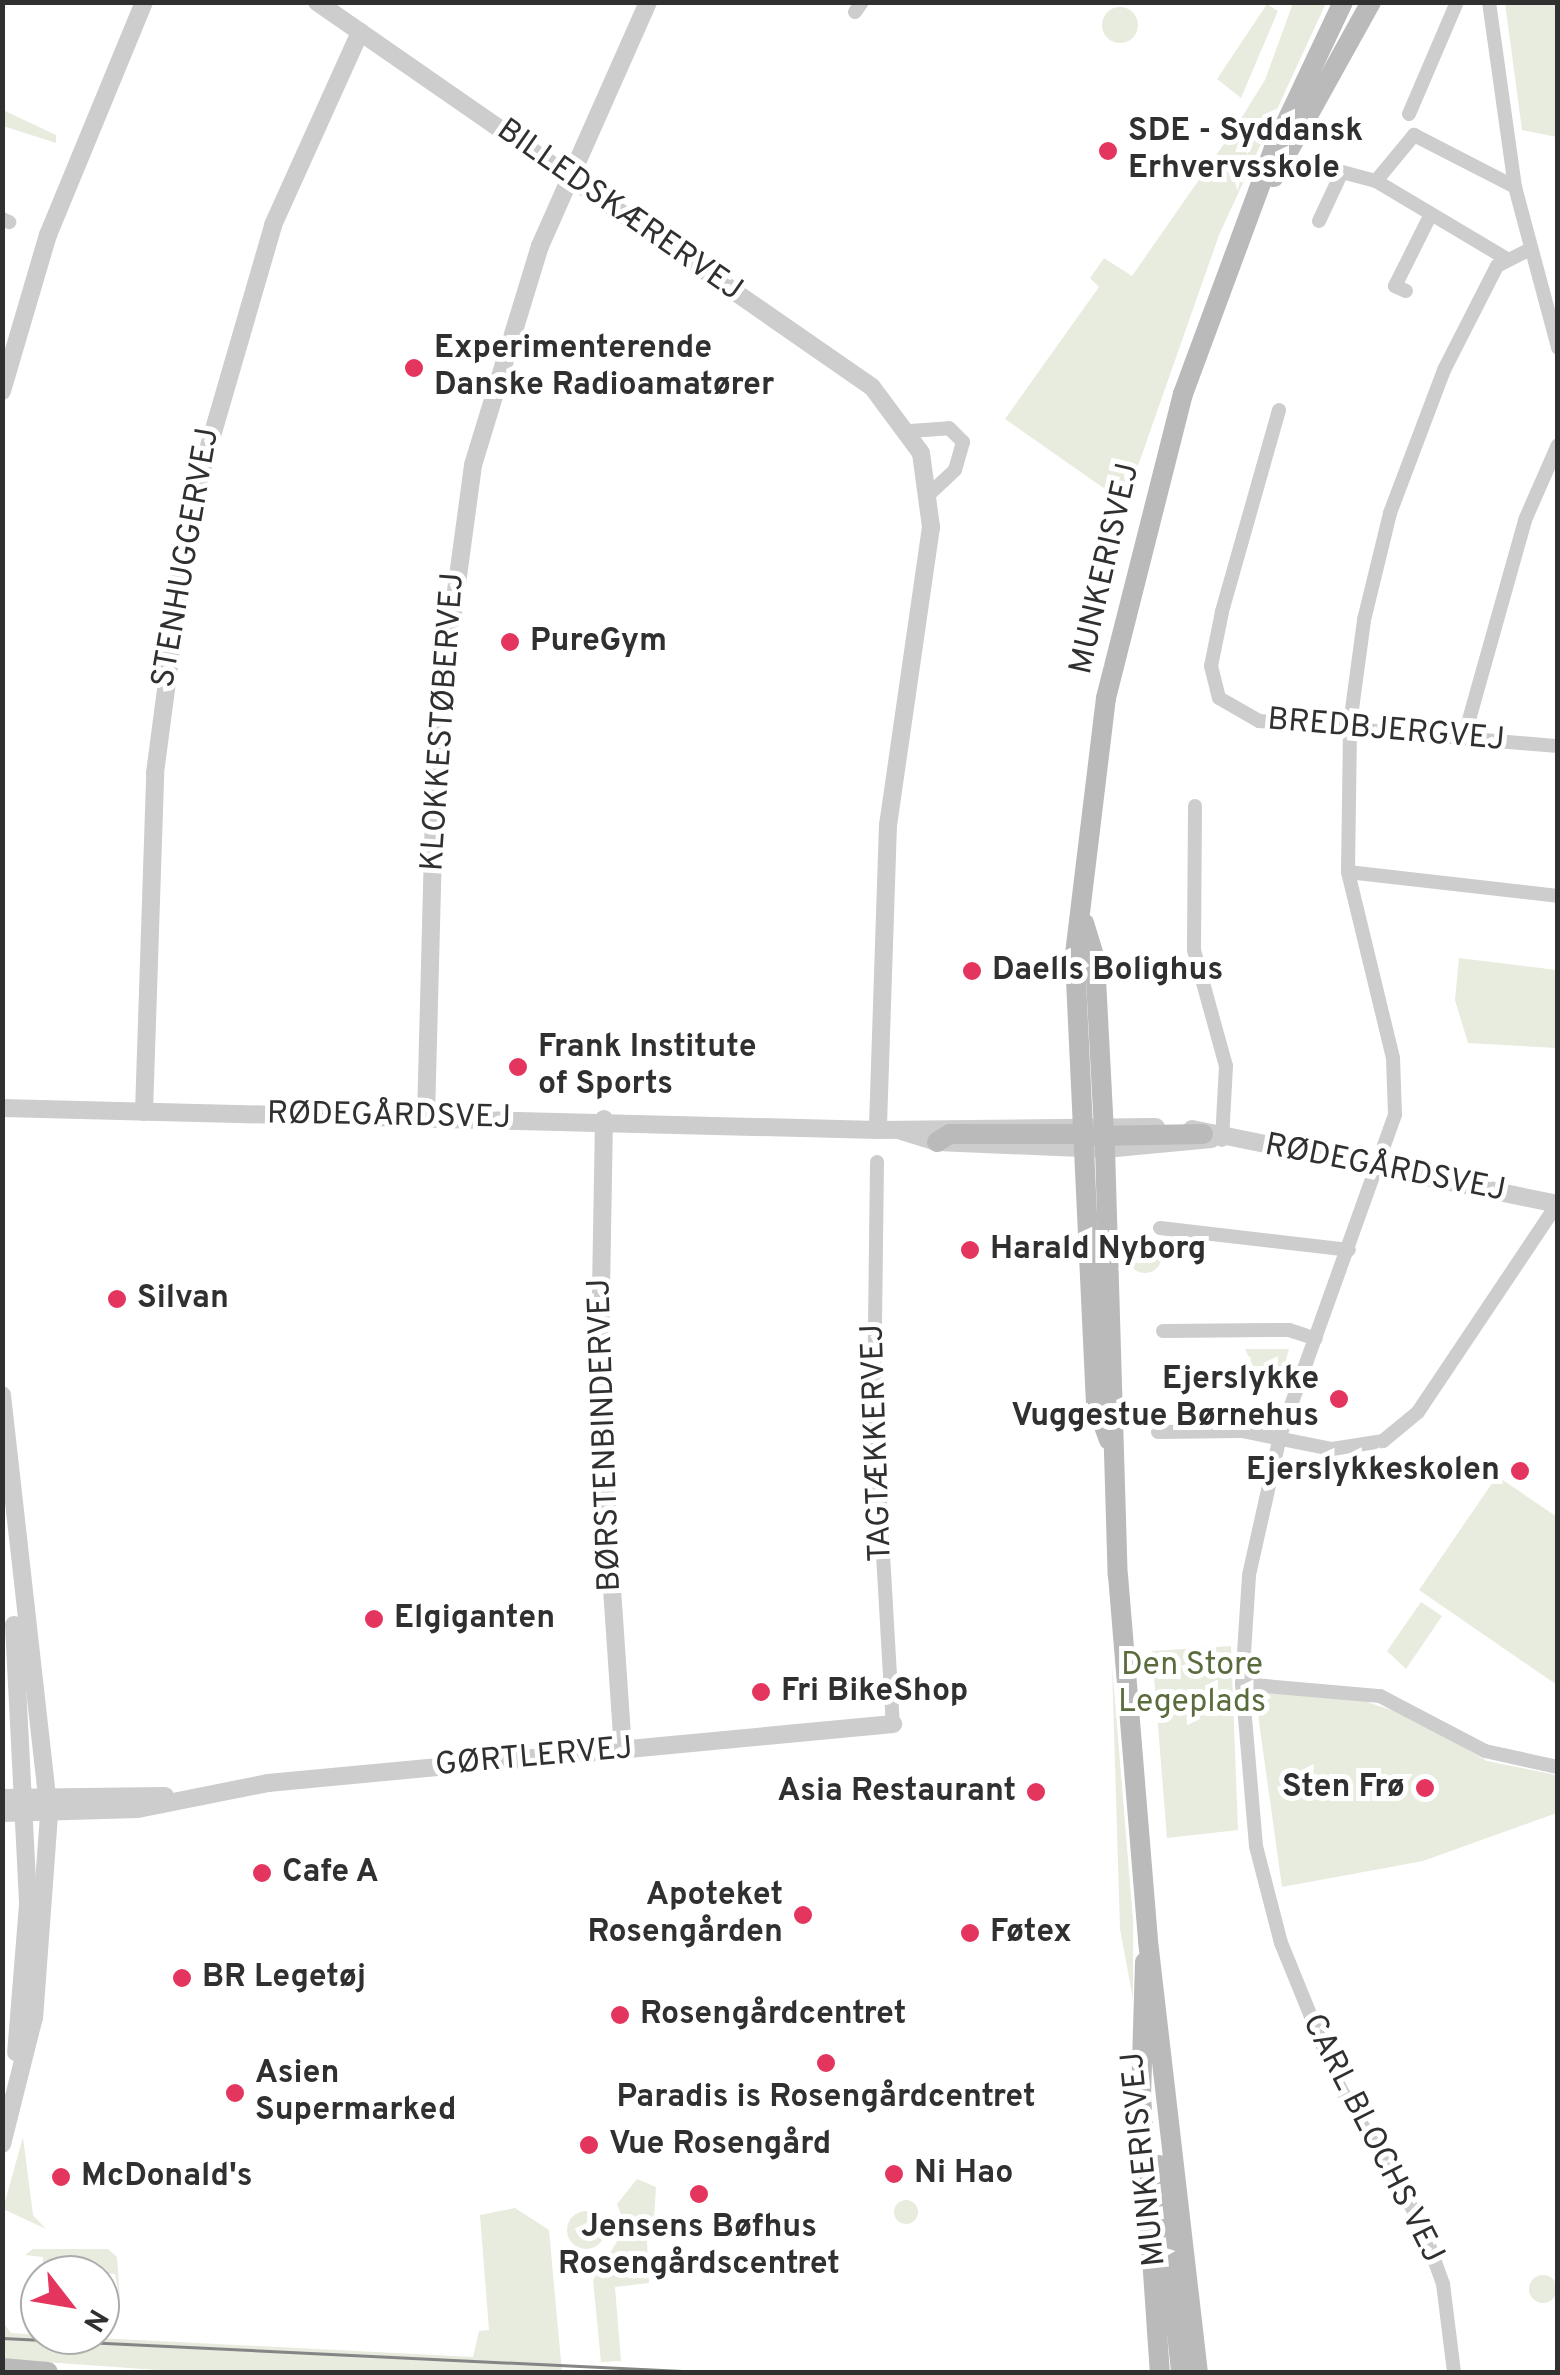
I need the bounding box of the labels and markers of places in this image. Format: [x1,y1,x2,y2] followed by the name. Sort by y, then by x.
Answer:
[1128,114,1363,189] place label: SDE - Syddansk Erhvervsskole
[1097,140,1119,162] marker: SDE - Syddansk Erhvervsskole
[434,331,774,406] place label: Experimenterende Danske Radioamatører
[403,357,425,379] marker: Experimenterende Danske Radioamatører
[530,623,667,661] place label: PureGym
[499,631,521,653] marker: PureGym
[992,952,1223,990] place label: Daells Bolighus
[961,960,983,982] marker: Daells Bolighus
[538,1030,756,1105] place label: Frank Institute of Sports
[507,1056,529,1078] marker: Frank Institute of Sports
[990,1231,1206,1269] place label: Harald Nyborg
[959,1239,981,1261] marker: Harald Nyborg
[137,1280,229,1318] place label: Silvan
[106,1288,128,1310] marker: Silvan
[1011,1362,1319,1437] place label: Ejerslykke Vuggestue Børnehus
[1328,1388,1350,1410] marker: Ejerslykke Vuggestue Børnehus
[1246,1452,1500,1490] place label: Ejerslykkeskolen
[1509,1460,1531,1482] marker: Ejerslykkeskolen
[394,1600,555,1638] place label: Elgiganten
[363,1608,385,1630] marker: Elgiganten
[781,1673,968,1711] place label: Fri BikeShop
[750,1681,772,1703] marker: Fri BikeShop
[1282,1769,1405,1807] place label: Sten Frø
[778,1773,1016,1811] place label: Asia Restaurant
[1414,1777,1436,1799] marker: Sten Frø
[1025,1781,1047,1803] marker: Asia Restaurant
[282,1854,380,1892] place label: Cafe A
[251,1862,273,1884] marker: Cafe A
[587,1878,783,1953] place label: Apoteket Rosengården
[792,1904,814,1926] marker: Apoteket Rosengården
[990,1914,1072,1952] place label: Føtex
[959,1922,981,1944] marker: Føtex
[202,1959,366,1997] place label: BR Legetøj
[171,1967,193,1989] marker: BR Legetøj
[640,1996,906,2034] place label: Rosengårdcentret
[609,2004,631,2026] marker: Rosengårdcentret
[815,2052,837,2074] marker: Paradis is Rosengårdcentret
[255,2056,456,2131] place label: Asien Supermarked
[616,2079,1036,2117] place label: Paradis is Rosengårdcentret
[224,2082,246,2104] marker: Asien Supermarked
[609,2126,831,2164] place label: Vue Rosengård
[578,2134,600,2156] marker: Vue Rosengård
[914,2155,1013,2193] place label: Ni Hao
[81,2158,252,2196] place label: McDonald's
[883,2163,905,2185] marker: Ni Hao
[50,2166,72,2188] marker: McDonald's
[688,2183,710,2205] marker: Jensens Bøfhus Rosengårdscentret
[558,2210,840,2285] place label: Jensens Bøfhus Rosengårdscentret

